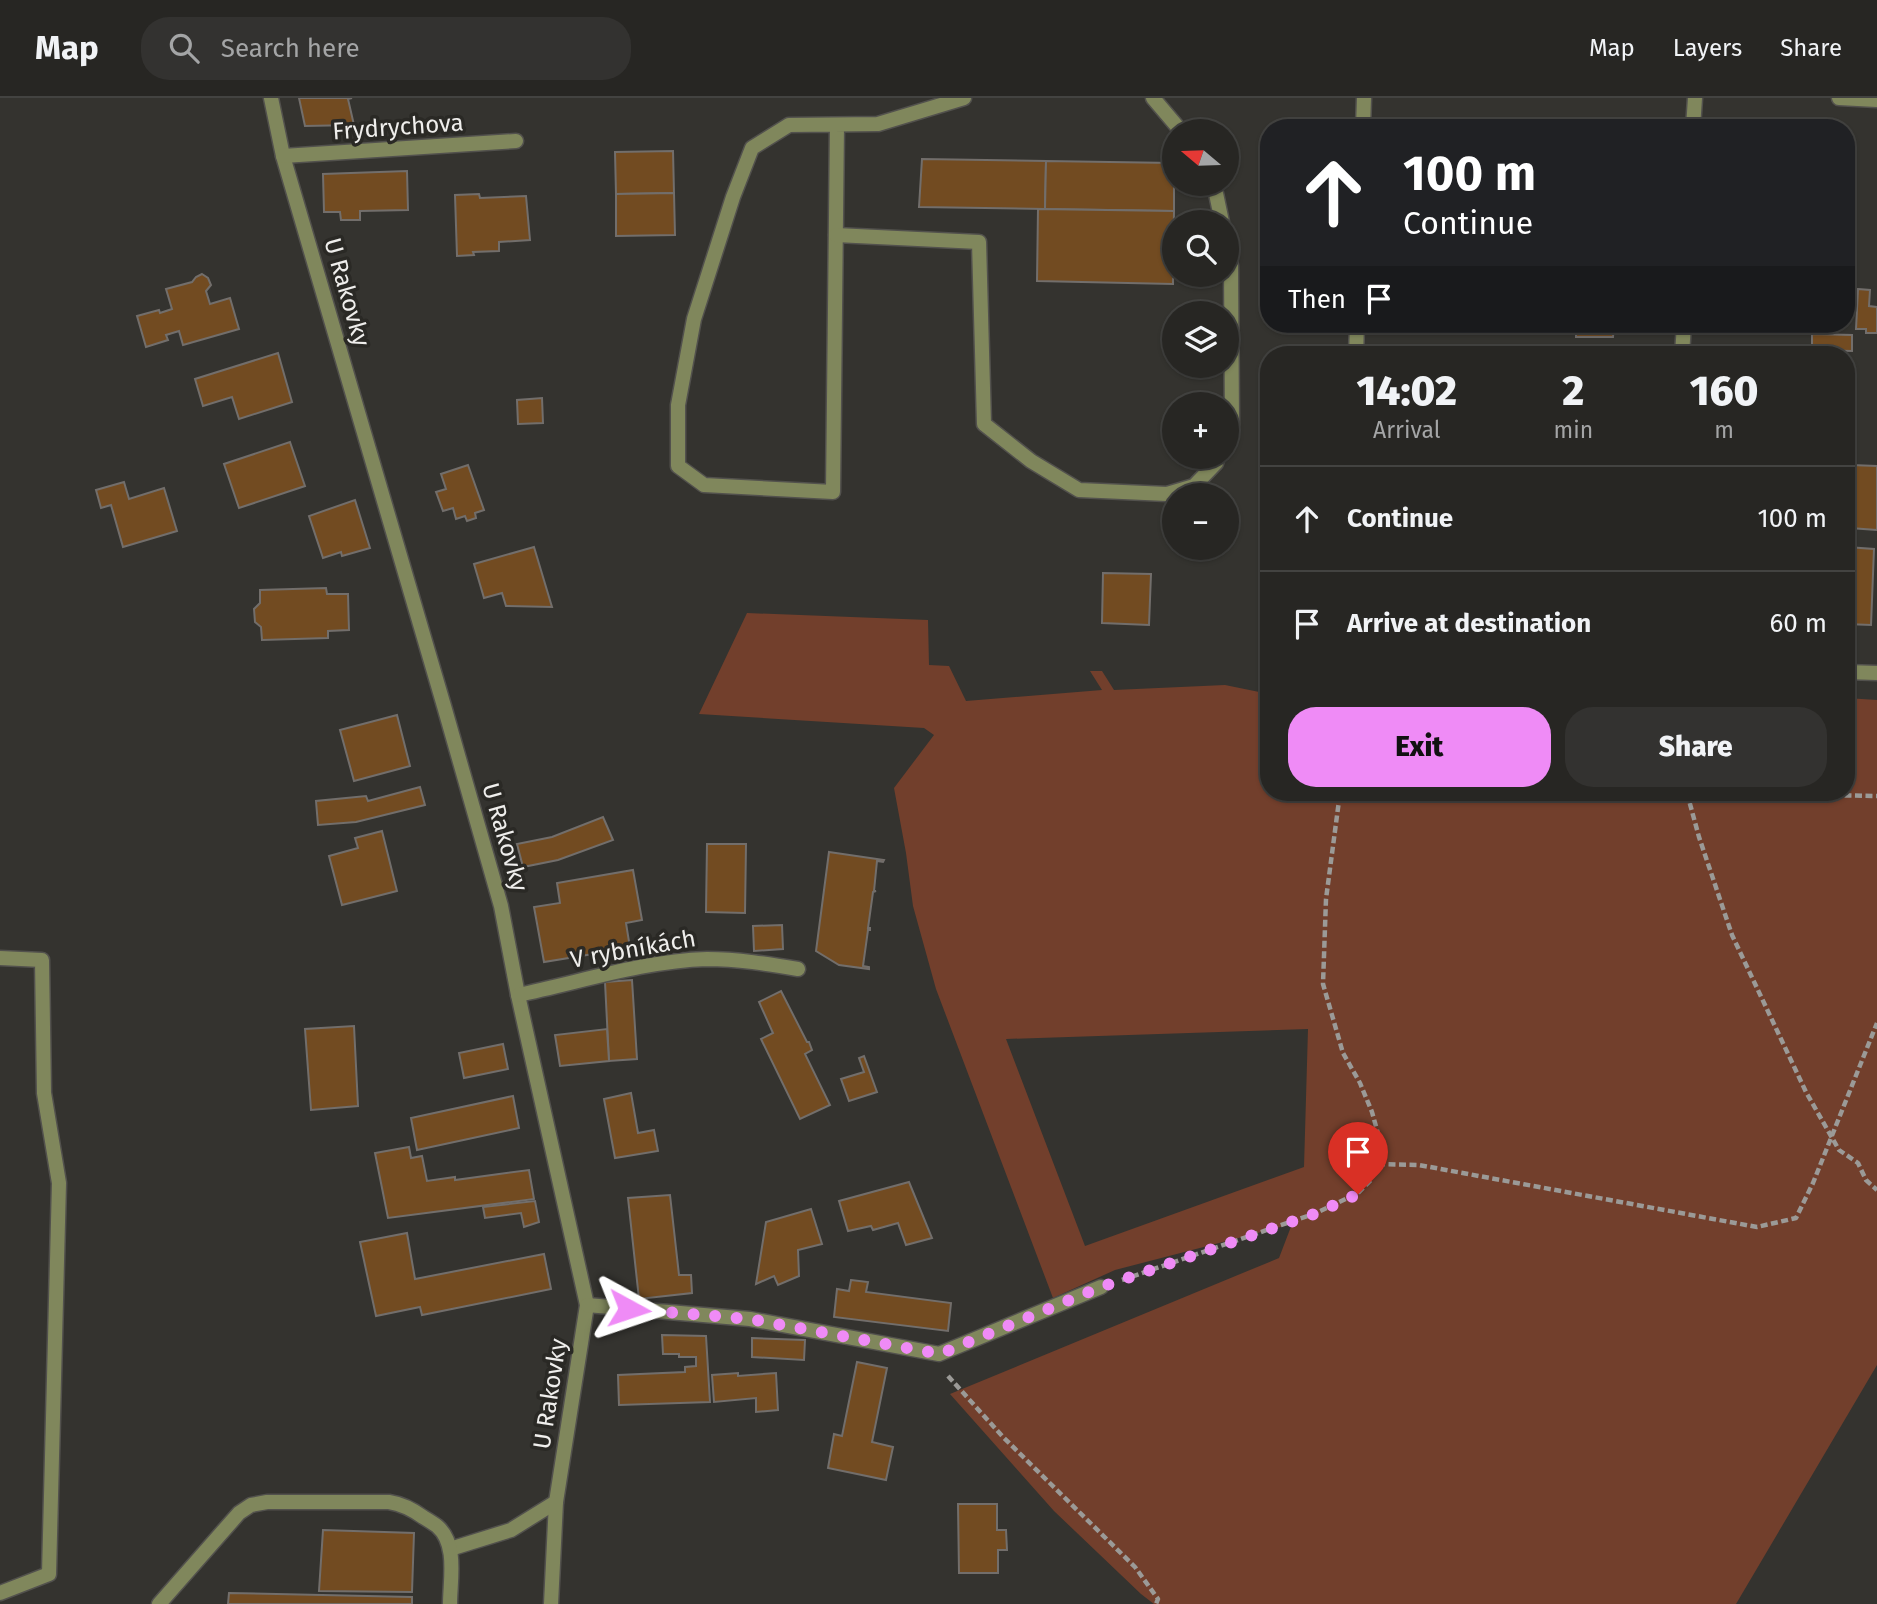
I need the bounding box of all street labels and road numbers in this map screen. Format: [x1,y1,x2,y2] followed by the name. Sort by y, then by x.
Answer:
[332,108,464,146] street label: Frydrychova
[318,235,376,350] street label: U Rakovky
[476,780,534,895] street label: U Rakovky
[568,924,698,974] street label: V rybníkách
[527,1337,573,1451] street label: U Rakovky

